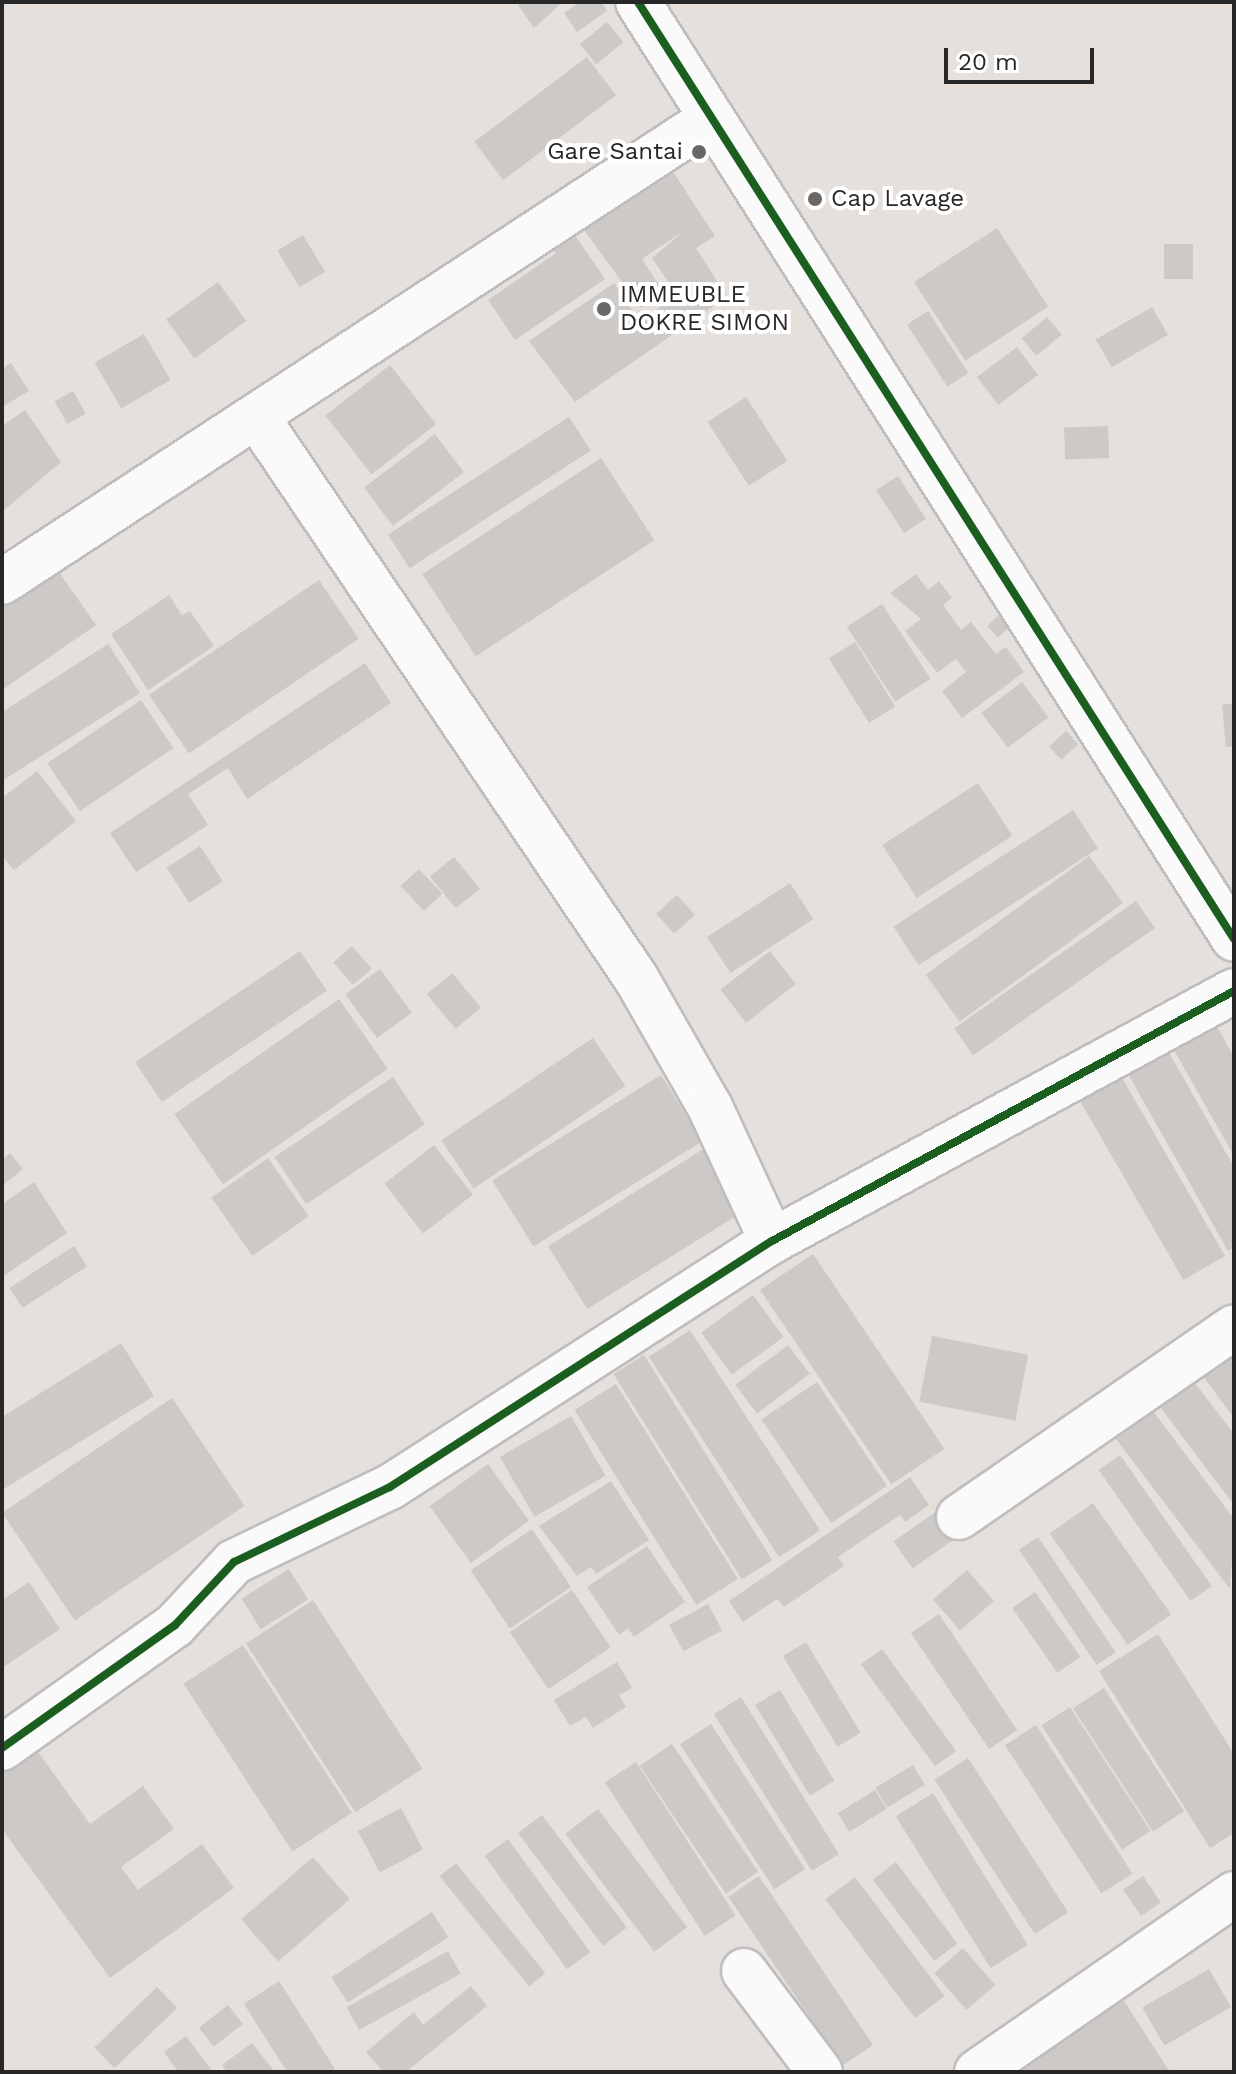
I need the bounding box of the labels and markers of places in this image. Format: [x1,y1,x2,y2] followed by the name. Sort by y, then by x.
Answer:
[547,138,683,166] place label: Gare Santai
[690,143,708,161] marker: Gare Santai
[831,185,964,213] place label: Cap Lavage
[806,190,824,208] marker: Cap Lavage
[620,281,789,337] place label: IMMEUBLE DOKRE SIMON
[595,300,613,318] marker: IMMEUBLE DOKRE SIMON

